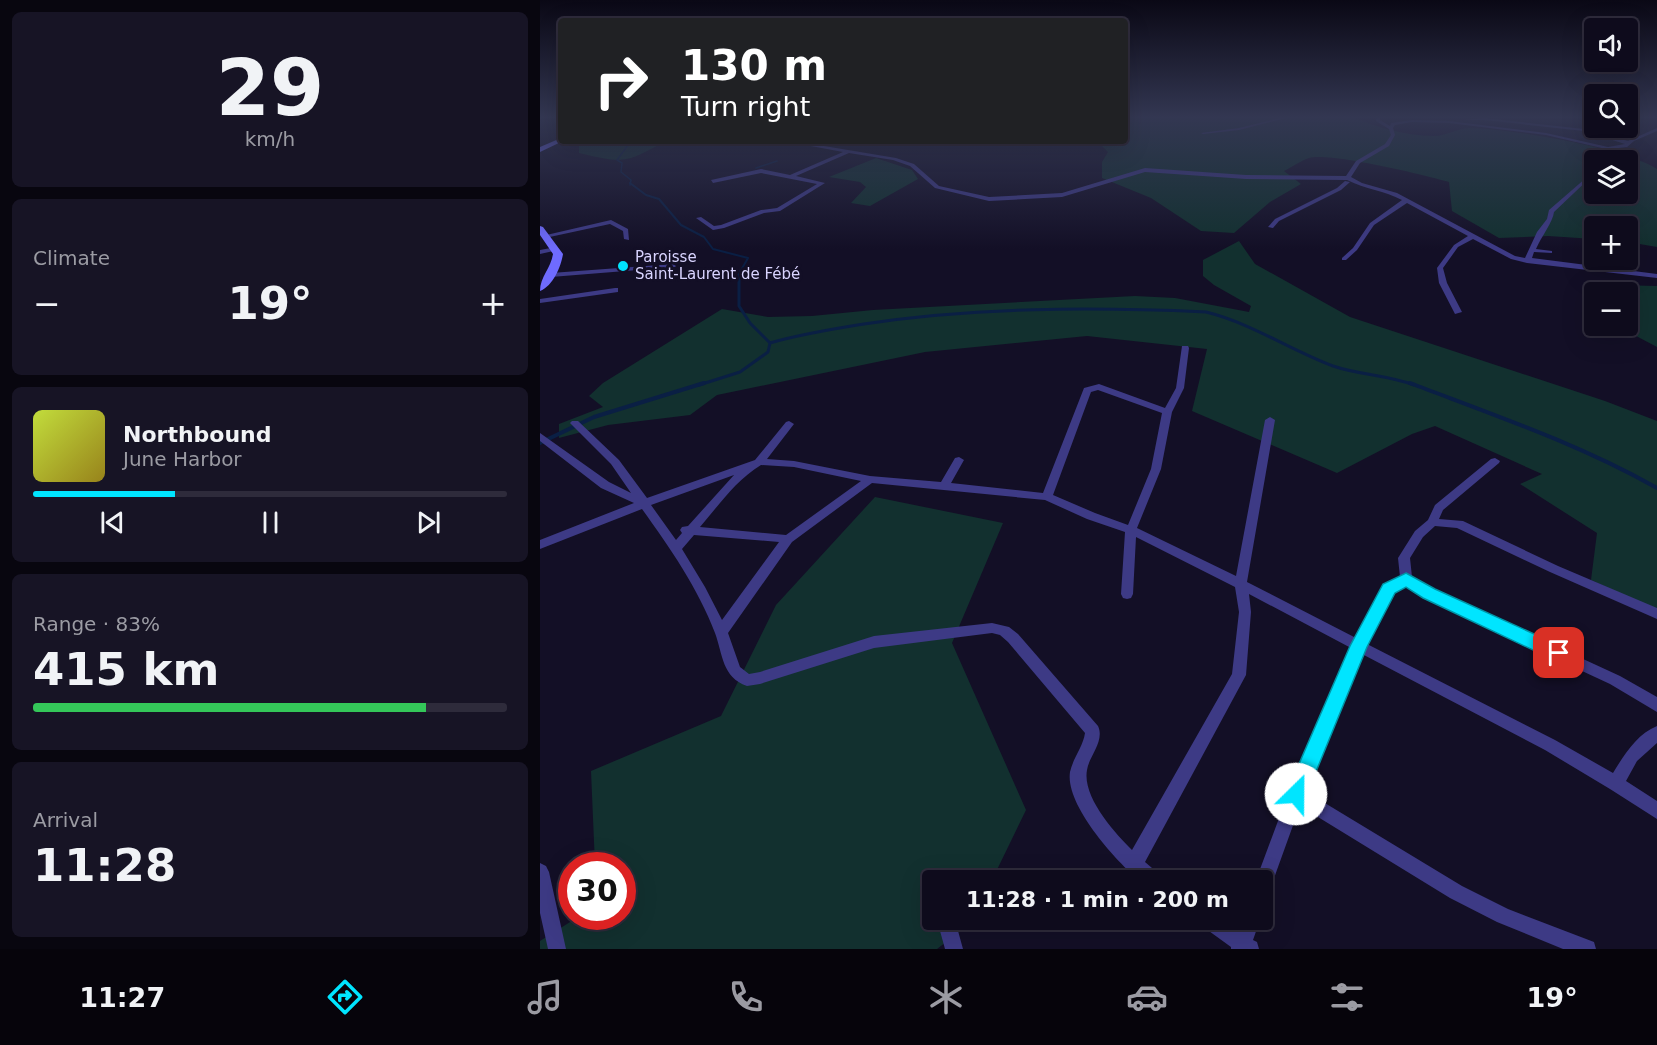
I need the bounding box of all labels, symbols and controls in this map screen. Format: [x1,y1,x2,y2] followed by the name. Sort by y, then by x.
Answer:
[1584,18,1638,336] map controls
[1584,18,1638,72] button: sound
[681,41,827,90] text: 130 m
[582,42,660,120] icon: right
[216,43,324,133] text: 29
[1584,84,1638,138] button: search
[681,91,810,122] text: Turn right
[245,127,295,151] text: km/h
[1584,150,1638,204] button: layers
[1584,216,1638,270] button: +
[33,246,110,270] text: Climate
[635,248,800,283] place label: Paroisse Saint-Laurent de Fébé
[616,259,630,273] marker: Paroisse Saint-Laurent de Fébé
[227,277,313,330] text: 19°
[1584,282,1638,336] button: −
[33,284,61,323] text: −
[479,284,507,323] text: +
[123,422,272,447] text: Northbound
[123,447,242,471] text: June Harbor
[96,506,129,539] icon: previous
[254,506,287,539] icon: pause
[412,506,445,539] icon: next
[33,612,160,636] text: Range · 83%
[1533,627,1584,678] pin
[1542,636,1575,669] icon: arrive
[33,643,219,696] text: 415 km
[1264,762,1328,826] position arrow
[33,808,98,832] text: Arrival
[33,839,176,892] text: 11:28
[558,852,636,930] speed limit sign: 30
[966,887,1229,912] text: 11:28 · 1 min · 200 m
[324,976,366,1018] icon: directions
[524,976,566,1018] icon: music
[725,976,767,1018] icon: phone
[925,976,967,1018] icon: climate
[1126,976,1168,1018] icon: car
[1326,976,1368,1018] icon: filters
[79,982,165,1013] text: 11:27
[1527,982,1578,1013] text: 19°

